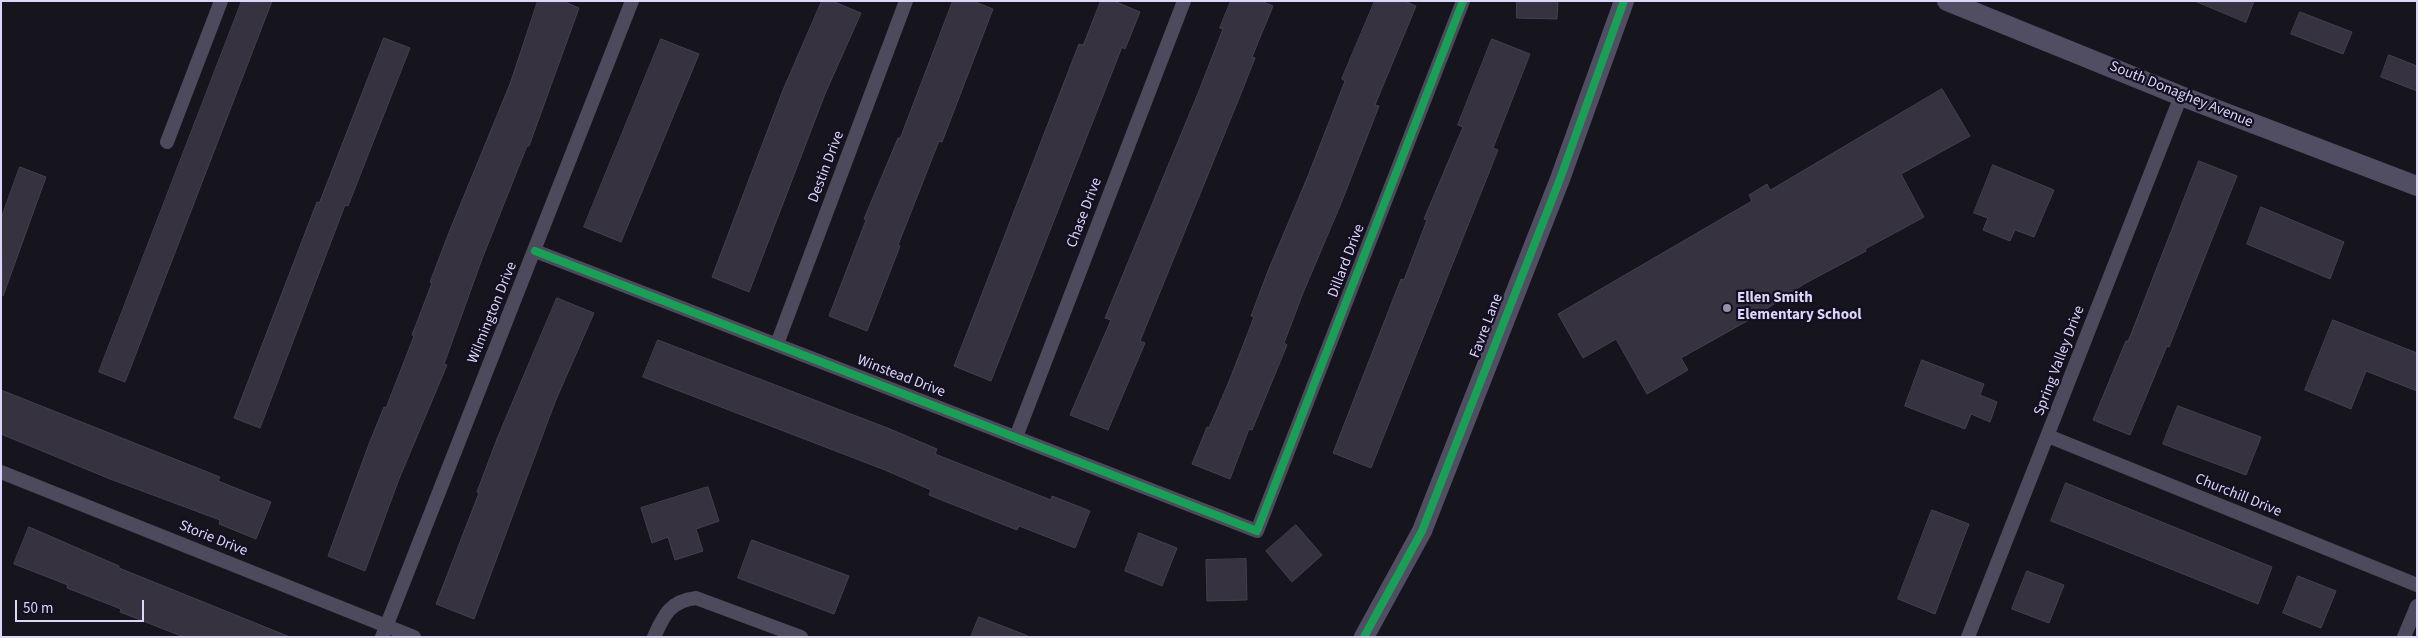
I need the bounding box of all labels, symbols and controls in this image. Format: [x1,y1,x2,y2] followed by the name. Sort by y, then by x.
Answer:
[2107,58,2255,132] street label: South Donaghey Avenue
[805,129,849,205] street label: Destin Drive
[1063,175,1107,251] street label: Chase Drive
[1325,222,1369,300] street label: Dillard Drive
[464,260,522,366] street label: Wilmington Drive
[1737,290,1862,325] place label: Ellen Smith Elementary School
[1467,291,1507,361] street label: Favre Lane
[1721,302,1733,314] marker: Ellen Smith Elementary School
[2031,303,2089,419] street label: Spring Valley Drive
[854,352,948,402] street label: Winstead Drive
[2192,470,2284,522] street label: Churchill Drive
[176,517,250,561] street label: Storie Drive
[18,590,146,622] scale bar
[23,598,53,619] text: 50 m

